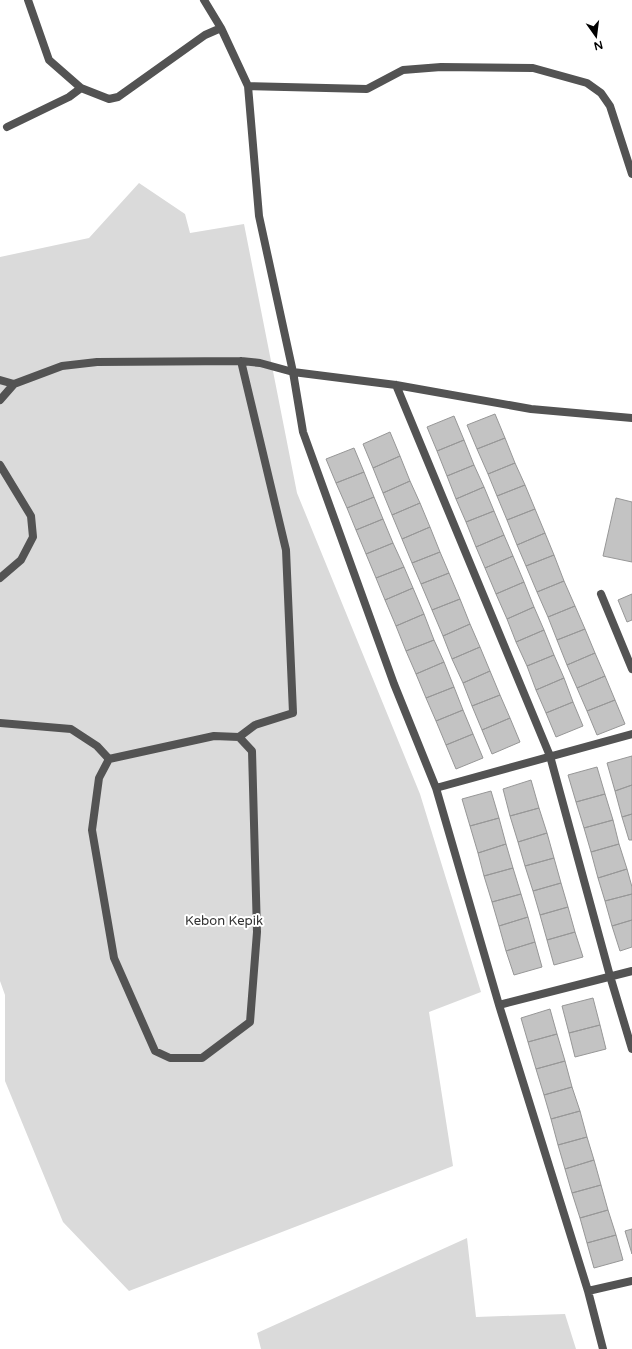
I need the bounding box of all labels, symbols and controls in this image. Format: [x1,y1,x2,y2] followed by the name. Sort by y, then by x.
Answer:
[576,16,616,56] north arrow
[592,38,604,53] text: N
[185,913,263,929] park label: Kebon Kepik

